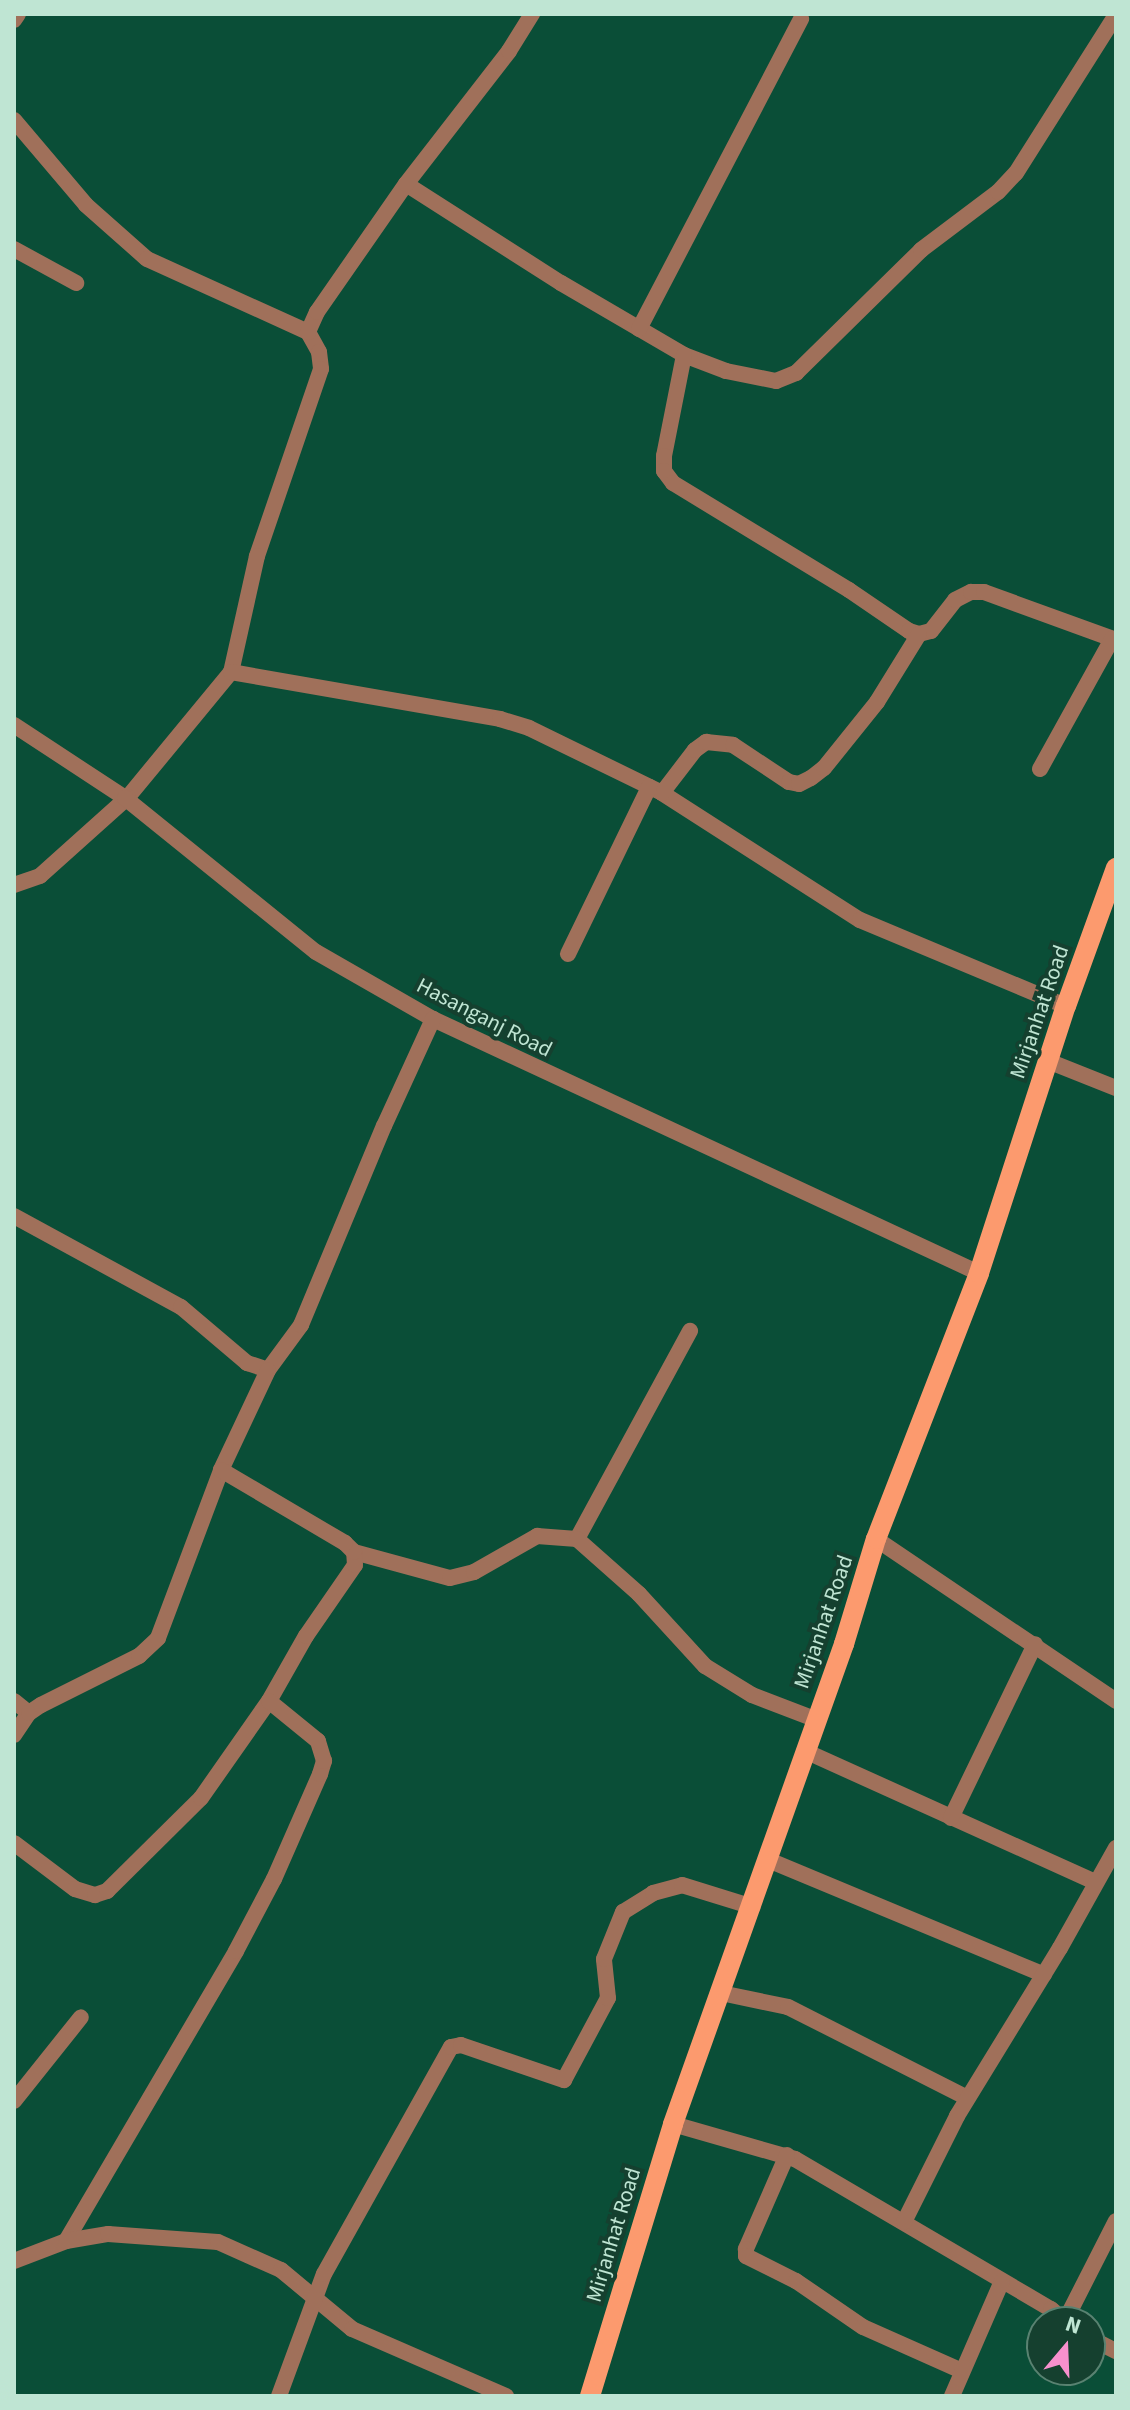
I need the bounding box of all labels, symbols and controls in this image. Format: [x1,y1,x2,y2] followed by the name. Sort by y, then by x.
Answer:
[1005,942,1075,1082] street label: Mirjanhat Road
[412,972,556,1064] street label: Hasanganj Road
[789,1552,859,1692] street label: Mirjanhat Road
[581,2164,647,2306] street label: Mirjanhat Road
[1026,2306,1106,2386] north arrow
[1061,2308,1085,2343] text: N

